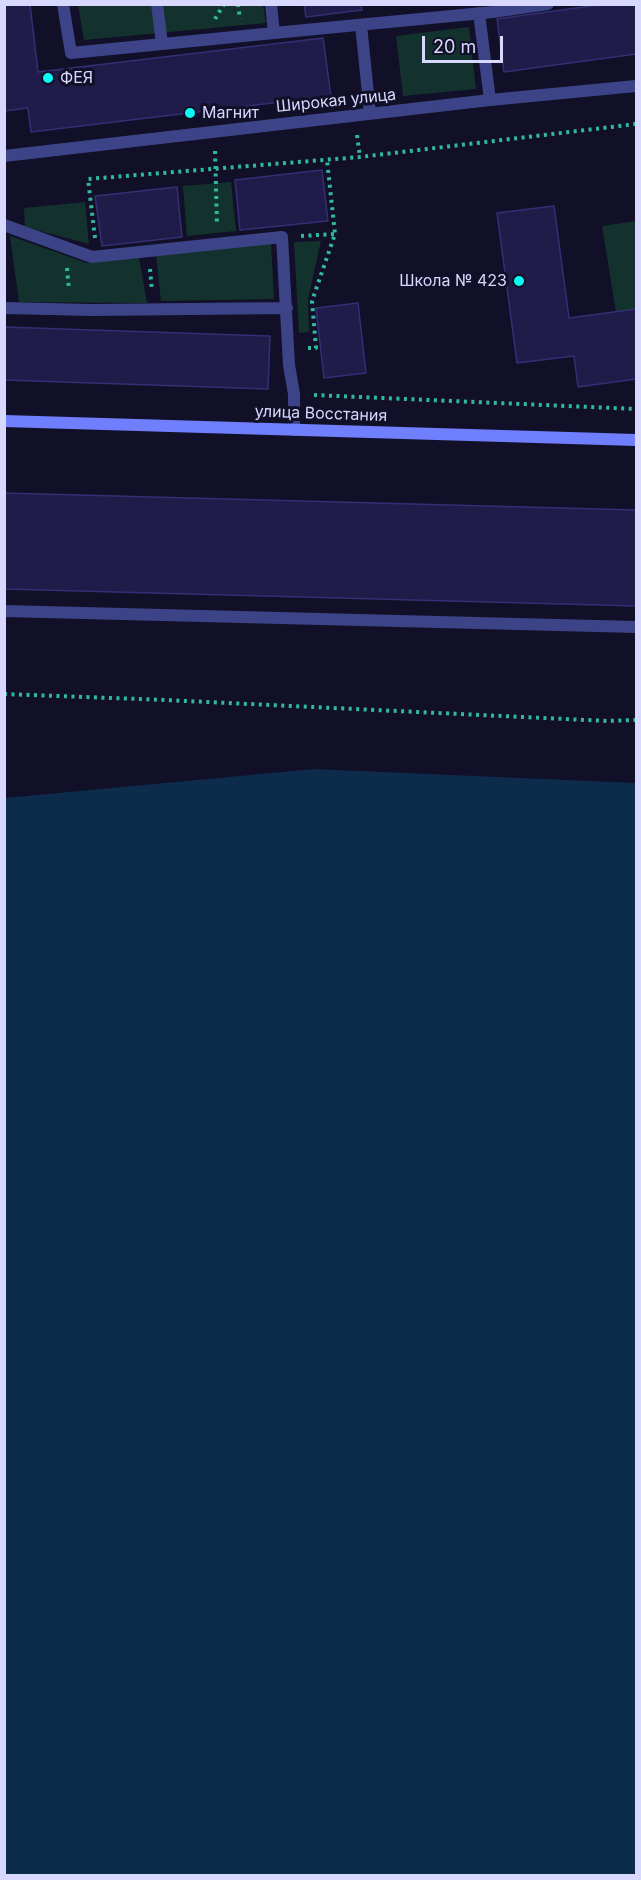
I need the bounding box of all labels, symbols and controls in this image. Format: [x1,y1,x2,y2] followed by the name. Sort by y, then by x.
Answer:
[425,24,506,62] scale bar
[433,36,476,57] text: 20 m
[60,68,93,88] place label: ФЕЯ
[41,71,55,85] marker: ФЕЯ
[275,85,397,117] street label: Широкая улица
[202,103,259,123] place label: Магнит
[183,106,197,120] marker: Магнит
[399,271,507,291] place label: Школа № 423
[512,274,526,288] marker: Школа № 423
[254,402,388,426] street label: улица Восстания

